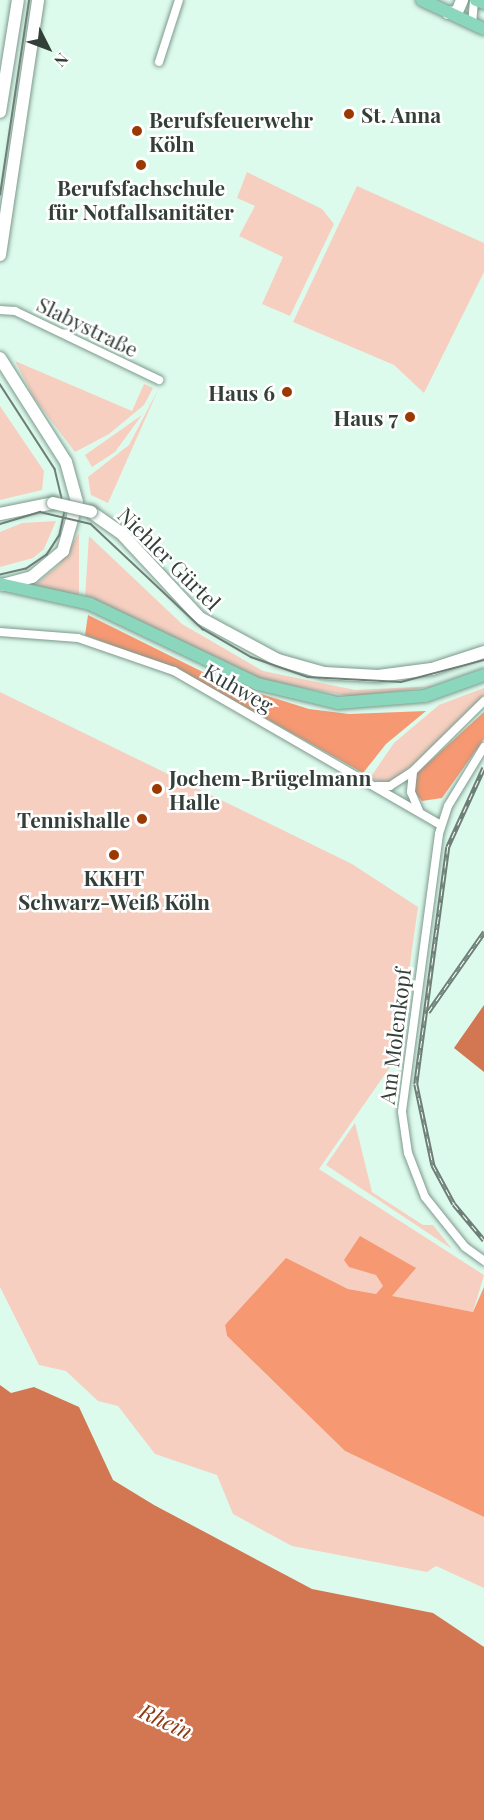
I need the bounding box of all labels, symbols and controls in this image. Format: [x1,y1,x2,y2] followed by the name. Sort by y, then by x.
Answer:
[18,18,78,78] north arrow
[50,49,73,72] text: N
[361,101,442,127] place label: St. Anna
[149,106,313,156] place label: Berufsfeuerwehr Köln
[342,107,356,121] marker: St. Anna
[130,124,144,138] marker: Berufsfeuerwehr Köln
[134,158,148,172] marker: Berufsfachschule für Notfallsanitäter
[48,174,234,224] place label: Berufsfachschule für Notfallsanitäter
[33,291,143,361] street label: Slabystraße
[208,379,275,405] place label: Haus 6
[280,385,294,399] marker: Haus 6
[334,404,398,430] place label: Haus 7
[403,410,417,424] marker: Haus 7
[113,501,227,615] street label: Niehler Gürtel
[200,657,278,717] street label: Kuhweg
[169,764,371,814] place label: Jochem-Brügelmann Halle
[150,782,164,796] marker: Jochem-Brügelmann Halle
[17,806,130,832] place label: Tennishalle
[135,812,149,826] marker: Tennishalle
[107,848,121,862] marker: KKHT Schwarz-Weiß Köln
[18,864,210,914] place label: KKHT Schwarz-Weiß Köln
[373,967,415,1105] street label: Am Molenkopf
[135,1697,197,1745] water label: Rhein

